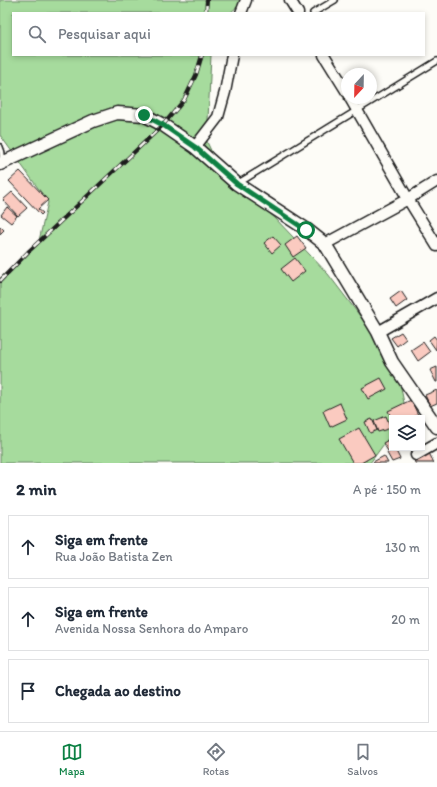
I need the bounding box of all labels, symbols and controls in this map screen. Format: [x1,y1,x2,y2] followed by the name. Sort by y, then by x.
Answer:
[12,12,425,56] search box
[26,23,48,45] icon: search
[58,25,151,43] text: Pesquisar aqui
[341,68,377,104] north arrow
[135,106,153,124] route end
[297,221,315,239] route start
[389,415,425,451] map controls
[389,415,425,451] button: layers
[16,479,56,499] text: 2 min
[353,482,421,497] text: A pé · 150 m
[55,531,148,549] text: Siga em frente
[17,536,39,558] icon: ahead
[385,540,420,555] text: 130 m
[55,549,173,564] text: Rua João Batista Zen
[55,603,148,621] text: Siga em frente
[17,608,39,630] icon: ahead
[391,612,420,627] text: 20 m
[55,621,248,636] text: Avenida Nossa Senhora do Amparo
[17,680,39,702] icon: arrive
[55,682,181,700] text: Chegada ao destino
[59,741,85,778] tab: Mapa
[203,741,229,778] tab: Rotas
[347,741,378,778] tab: Salvos

